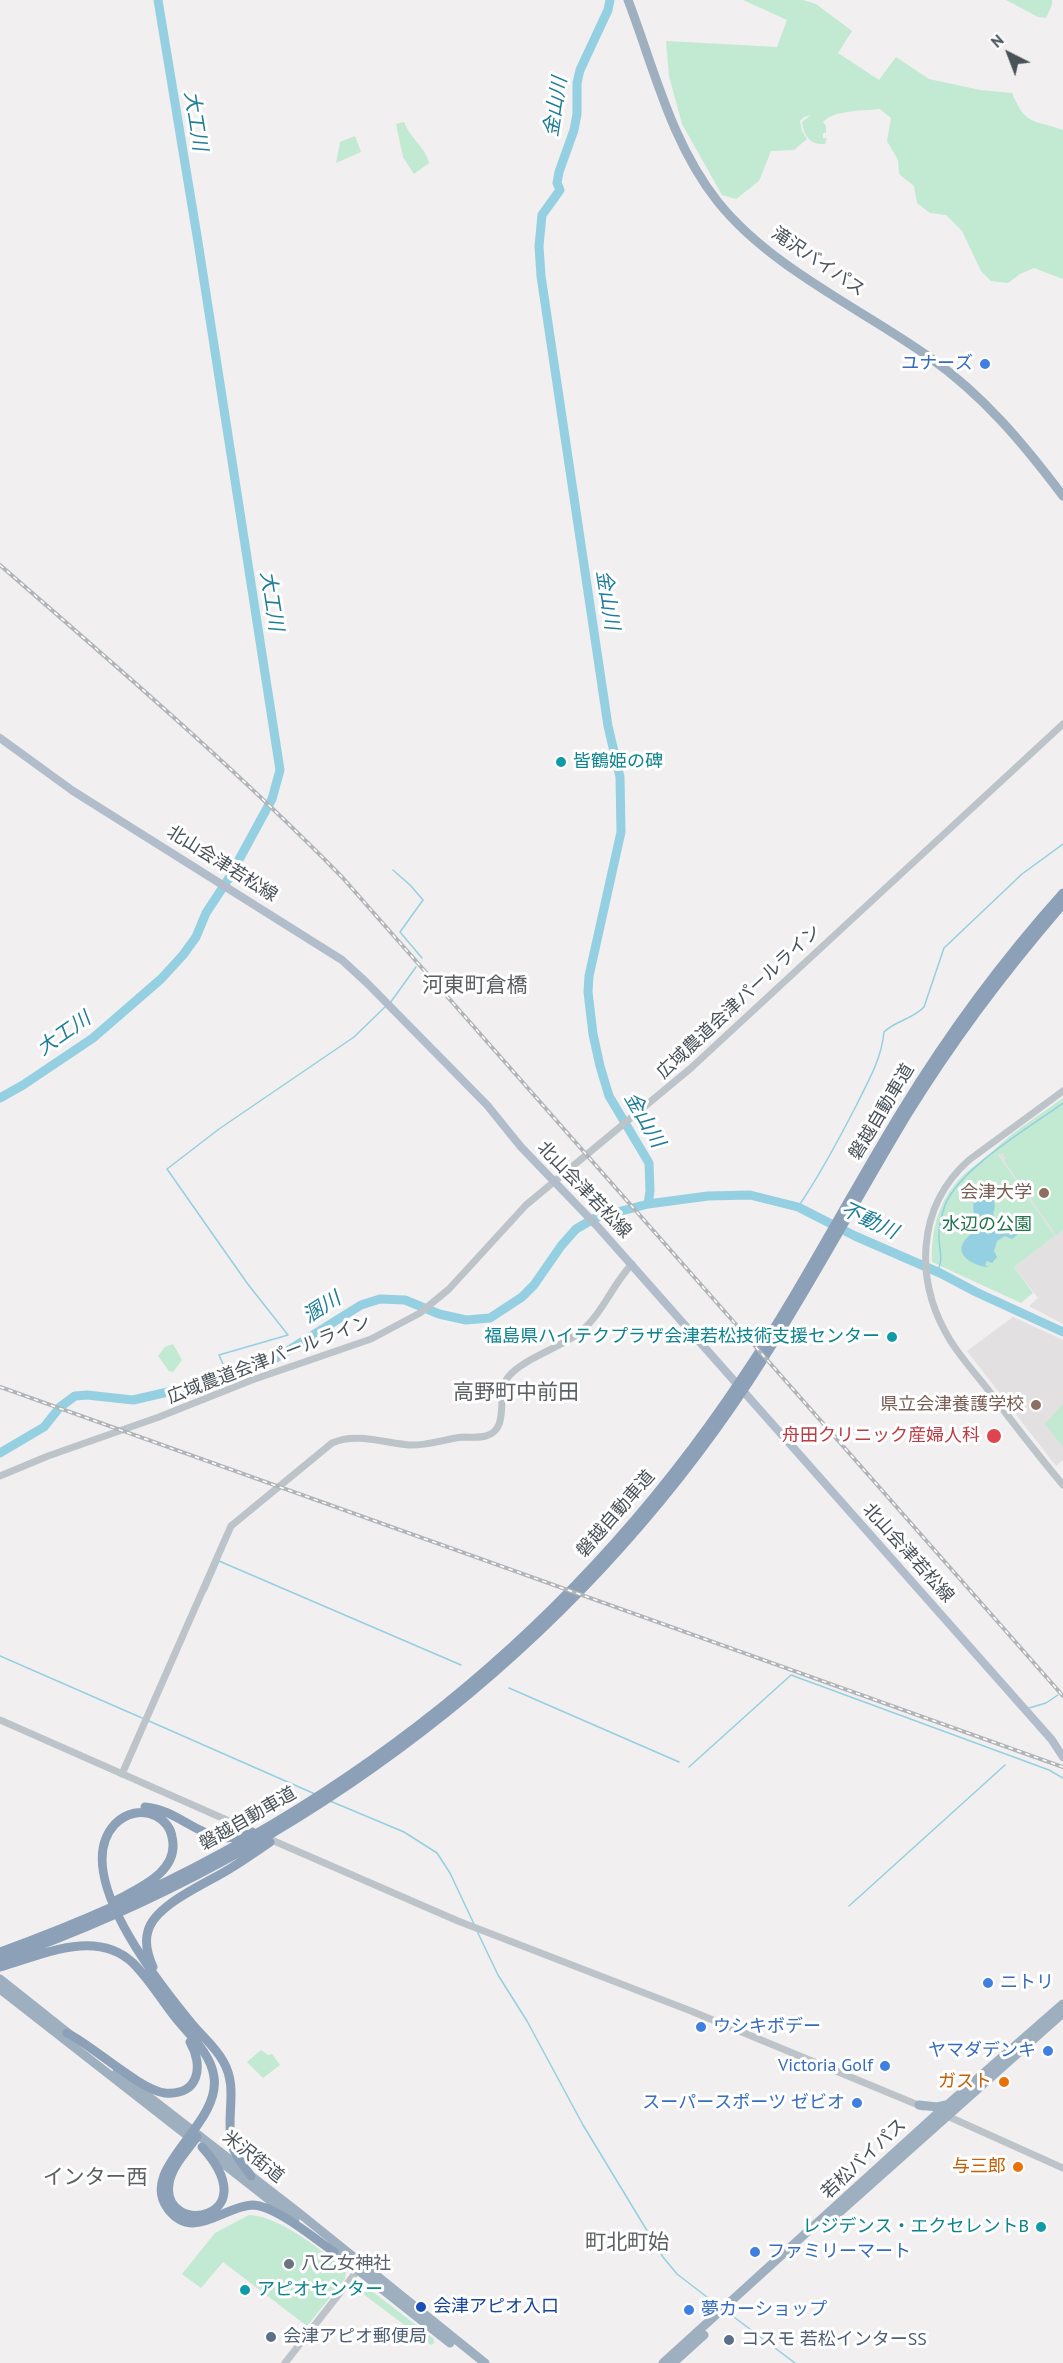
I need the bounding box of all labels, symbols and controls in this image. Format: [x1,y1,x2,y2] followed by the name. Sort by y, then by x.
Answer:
[979,24,1039,84] north arrow
[986,30,1008,52] text: N
[539,75,573,139] water label: 金山川
[178,89,212,153] water label: 大工川
[767,223,869,301] street label: 滝沢バイパス
[901,353,973,375] place label: ユナーズ
[978,357,992,371] marker: ユナーズ
[590,568,624,632] water label: 金山川
[254,569,288,633] water label: 大工川
[573,751,663,773] place label: 皆鶴姫の碑
[554,755,568,769] marker: 皆鶴姫の碑
[163,821,281,907] street label: 北山会津若松線
[653,920,825,1084] street label: 広域農道会津パールライン
[423,973,527,999] district label: 河東町倉橋
[33,1007,95,1061] water label: 大工川
[845,1060,919,1164] street label: 磐越自動車道
[619,1088,669,1152] water label: 金山川
[532,1137,636,1243] street label: 北山会津若松線
[960,1182,1032,1204] place label: 会津大学
[1037,1186,1051,1200] marker: 会津大学
[837,1197,901,1245] water label: 不動川
[942,1214,1032,1236] park label: 水辺の公園
[299,1287,345,1329] water label: 溷川
[164,1311,374,1409] street label: 広域農道会津パールライン
[484,1326,880,1348] place label: 福島県ハイテクプラザ会津若松技術支援センター
[885,1330,899,1344] marker: 福島県ハイテクプラザ会津若松技術支援センター
[453,1380,579,1406] district label: 高野町中前田
[880,1394,1024,1416] place label: 県立会津養護学校
[1029,1398,1043,1412] marker: 県立会津養護学校
[782,1425,980,1447] place label: 舟田クリニック産婦人科
[985,1427,1003,1445] marker: 舟田クリニック産婦人科
[572,1466,660,1562] street label: 磐越自動車道
[858,1499,958,1607] street label: 北山会津若松線
[196,1783,300,1855] street label: 磐越自動車道
[1000,1972,1054,1994] place label: ニトリ
[981,1976,995,1990] marker: ニトリ
[713,2016,821,2038] place label: ウシキボデー
[694,2020,708,2034] marker: ウシキボデー
[928,2040,1036,2062] place label: ヤマダデンキ
[1041,2044,1055,2058] marker: ヤマダデンキ
[778,2055,873,2077] place label: Victoria Golf
[878,2059,892,2073] marker: Victoria Golf
[938,2071,992,2093] place label: ガスト
[997,2075,1011,2089] marker: ガスト
[642,2092,845,2114] place label: スーパースポーツ ゼビオ
[850,2096,864,2110] marker: スーパースポーツ ゼビオ
[817,2114,911,2204] street label: 若松バイパス
[218,2126,288,2188] street label: 米沢街道
[952,2156,1006,2178] place label: 与三郎
[1011,2160,1025,2174] marker: 与三郎
[43,2165,147,2191] district label: インター西
[802,2216,1029,2238] place label: レジデンス・エクセレントB
[1034,2220,1048,2234] marker: レジデンス・エクセレントB
[585,2230,669,2256] district label: 町北町始
[767,2241,911,2263] place label: ファミリーマート
[748,2245,762,2259] marker: ファミリーマート
[301,2253,391,2275] place label: 八乙女神社
[282,2257,296,2271] marker: 八乙女神社
[257,2279,383,2301] place label: アピオセンター
[238,2283,252,2297] marker: アピオセンター
[433,2296,559,2318] place label: 会津アピオ入口
[701,2299,827,2321] place label: 夢カーショップ
[414,2300,428,2314] marker: 会津アピオ入口
[682,2303,696,2317] marker: 夢カーショップ
[283,2326,427,2348] place label: 会津アピオ郵便局
[741,2329,927,2351] place label: コスモ 若松インターSS
[264,2330,278,2344] marker: 会津アピオ郵便局
[722,2333,736,2347] marker: コスモ 若松インターSS

